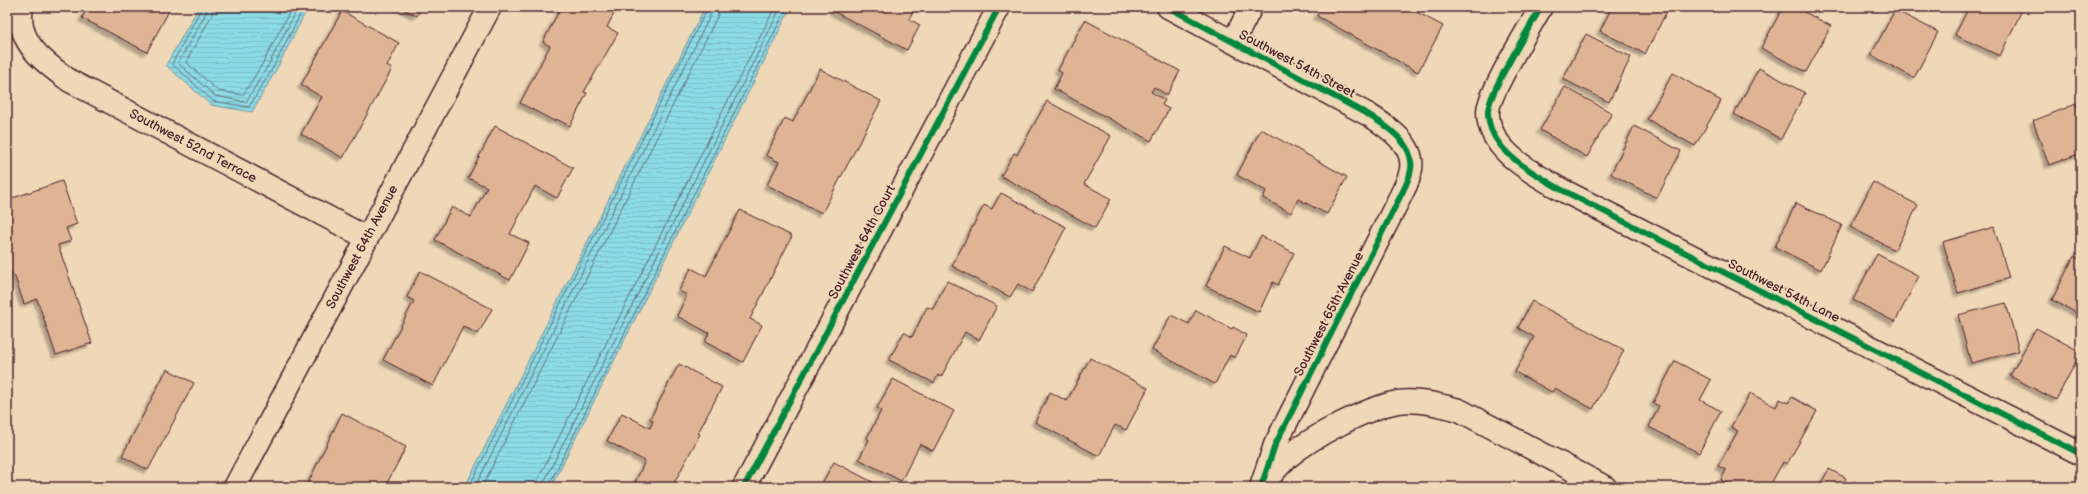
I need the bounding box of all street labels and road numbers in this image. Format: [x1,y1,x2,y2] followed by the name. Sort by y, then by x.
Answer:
[1236,27,1358,101] street label: Southwest 54th Street
[127,106,260,187] street label: Southwest 52nd Terrace
[323,182,402,312] street label: Southwest 64th Avenue
[825,182,899,302] street label: Southwest 64th Court
[1291,249,1367,379] street label: Southwest 65th Avenue
[1725,256,1843,326] street label: Southwest 54th Lane

